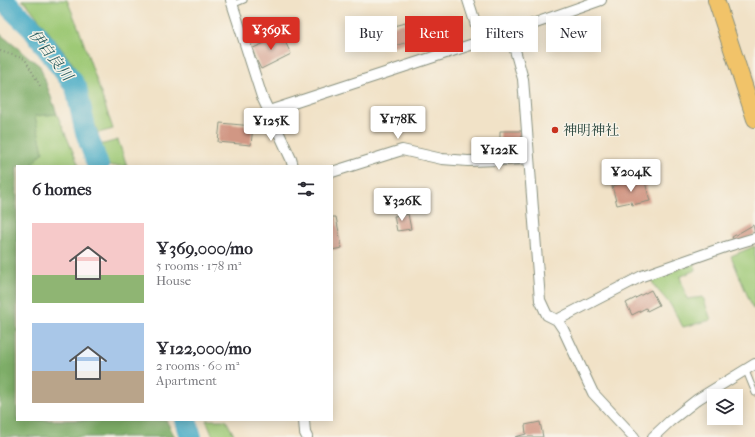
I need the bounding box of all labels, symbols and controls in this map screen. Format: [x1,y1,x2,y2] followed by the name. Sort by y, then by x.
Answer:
[345,16,397,52] chip: Buy
[405,16,463,52] chip: Rent
[471,16,538,52] chip: Filters
[546,16,601,52] chip: New
[243,17,299,51] pin: ¥369K
[252,22,290,37] text: ¥369K
[25,26,78,86] water label: 伊自良川
[370,106,426,140] pin: ¥178K
[243,108,299,142] pin: ¥125K
[379,111,417,126] text: ¥178K
[253,113,289,128] text: ¥125K
[563,122,619,139] place label: 神明神社
[550,125,560,135] marker: 神明神社
[471,137,527,171] pin: ¥122K
[480,142,518,157] text: ¥122K
[603,159,659,193] pin: ¥204K
[611,164,651,179] text: ¥204K
[295,178,317,200] icon: filters
[32,179,92,199] text: 6 homes
[374,188,430,222] pin: ¥326K
[383,193,421,208] text: ¥326K
[156,238,253,258] text: ¥369,000/mo
[64,239,112,287] icon: home
[156,258,242,273] text: 5 rooms · 178 m²
[156,273,191,288] text: House
[156,338,251,358] text: ¥122,000/mo
[64,339,112,387] icon: home
[156,358,239,373] text: 2 rooms · 60 m²
[156,373,217,388] text: Apartment
[707,389,743,425] map controls
[707,389,743,425] button: layers

